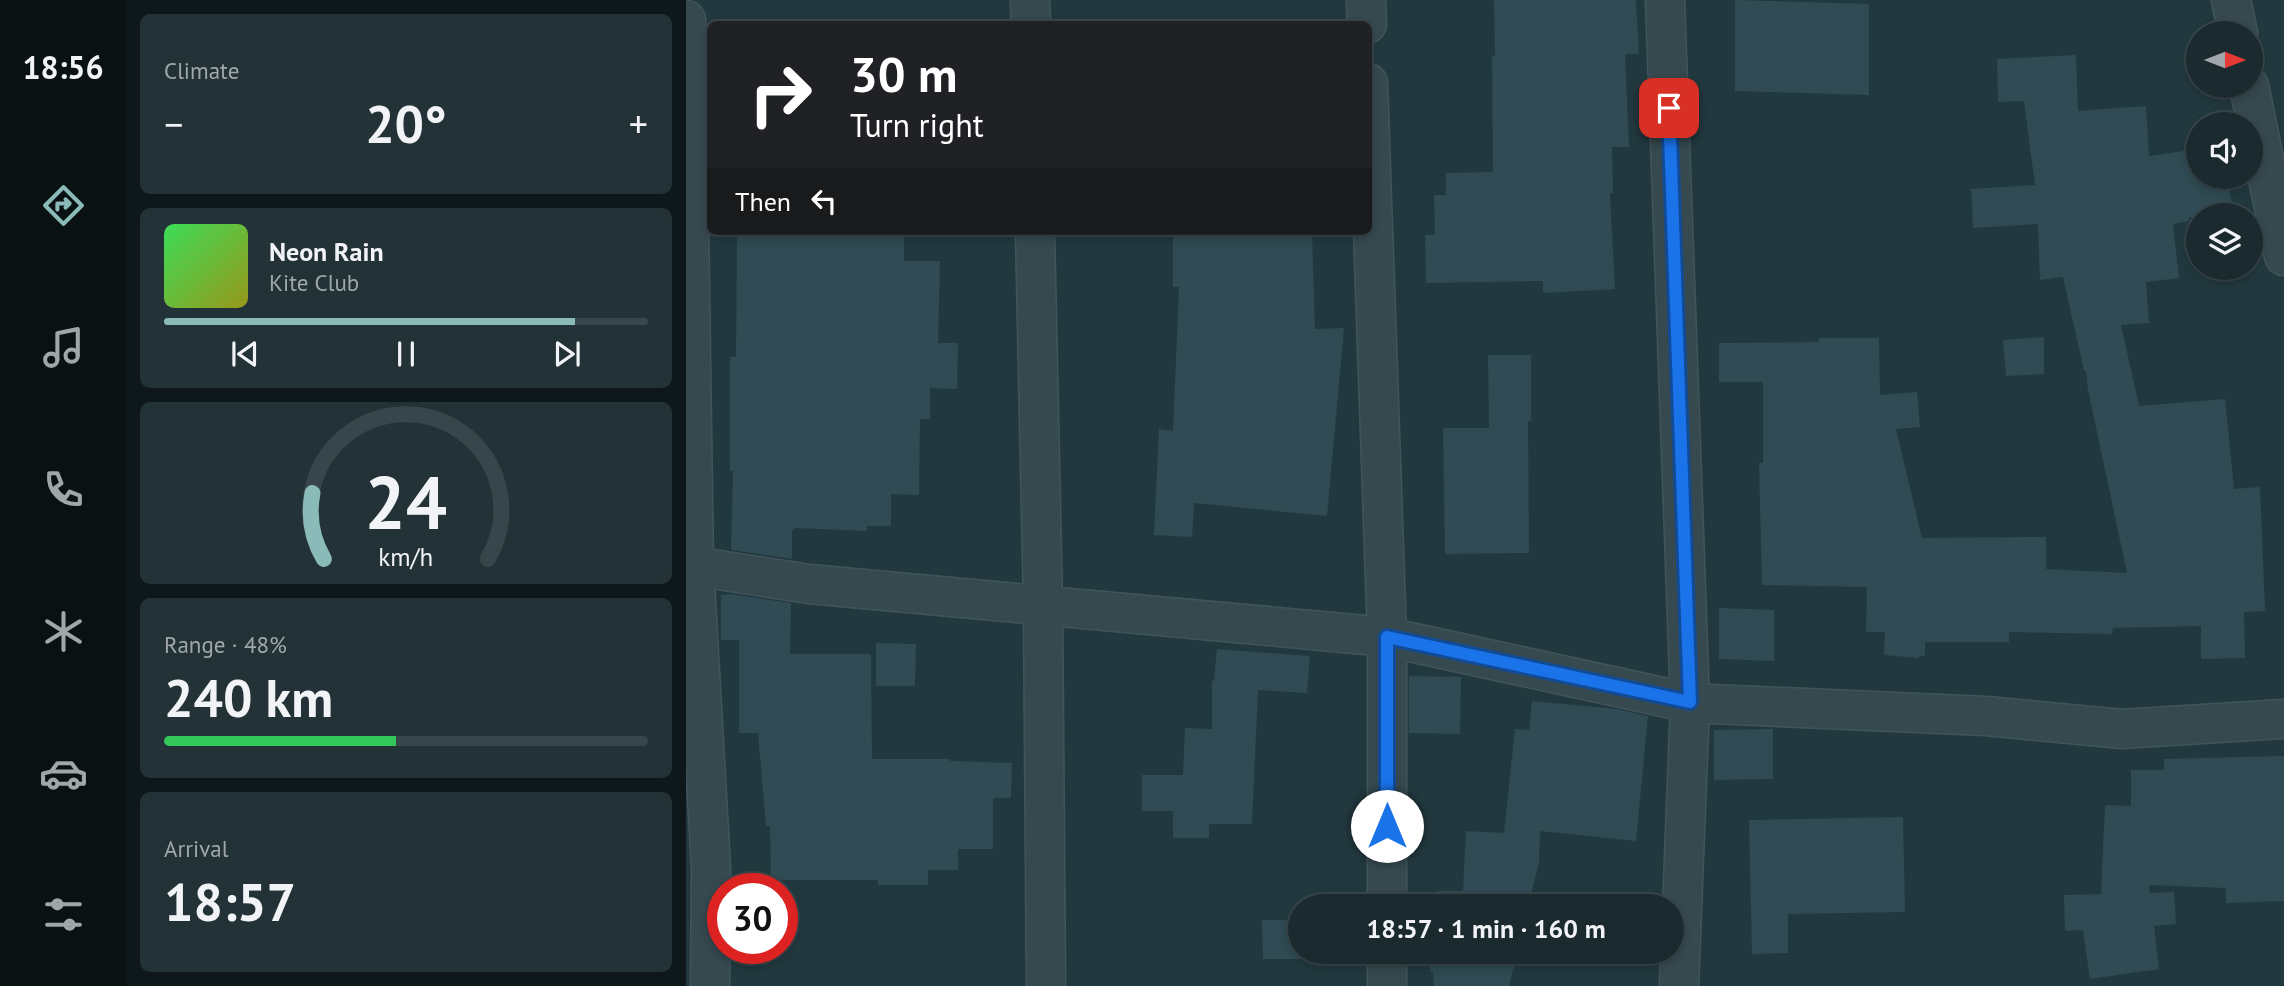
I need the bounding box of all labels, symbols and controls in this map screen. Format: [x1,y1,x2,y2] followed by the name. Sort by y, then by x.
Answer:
[2186,21,2263,98] north arrow
[2186,21,2263,280] map controls
[850,42,957,106] text: 30 m
[22,46,104,88] text: 18:56
[735,49,826,140] icon: right
[164,56,239,85] text: Climate
[1639,78,1699,138] pin
[1650,89,1688,127] icon: arrive
[365,90,447,157] text: 20°
[164,99,183,148] text: −
[629,99,648,148] text: +
[850,104,984,146] text: Turn right
[2186,112,2263,189] button: sound
[39,181,88,230] icon: directions
[805,182,843,220] icon: left
[735,185,791,218] text: Then
[2186,203,2263,280] button: layers
[269,235,384,268] text: Neon Rain
[269,268,359,297] text: Kite Club
[39,323,88,372] icon: music
[226,335,264,373] icon: previous
[387,335,425,373] icon: pause
[548,335,586,373] icon: next
[365,455,447,549] text: 24
[39,465,88,514] icon: phone
[379,541,433,573] text: km/h
[39,607,88,656] icon: climate
[164,630,287,659] text: Range · 48%
[164,664,333,731] text: 240 km
[39,749,88,798] icon: car
[1350,789,1424,863] position arrow
[164,834,228,863] text: Arrival
[164,868,296,935] text: 18:57
[707,873,798,964] speed limit sign: 30
[39,890,88,939] icon: filters
[1366,912,1606,945] text: 18:57 · 1 min · 160 m

